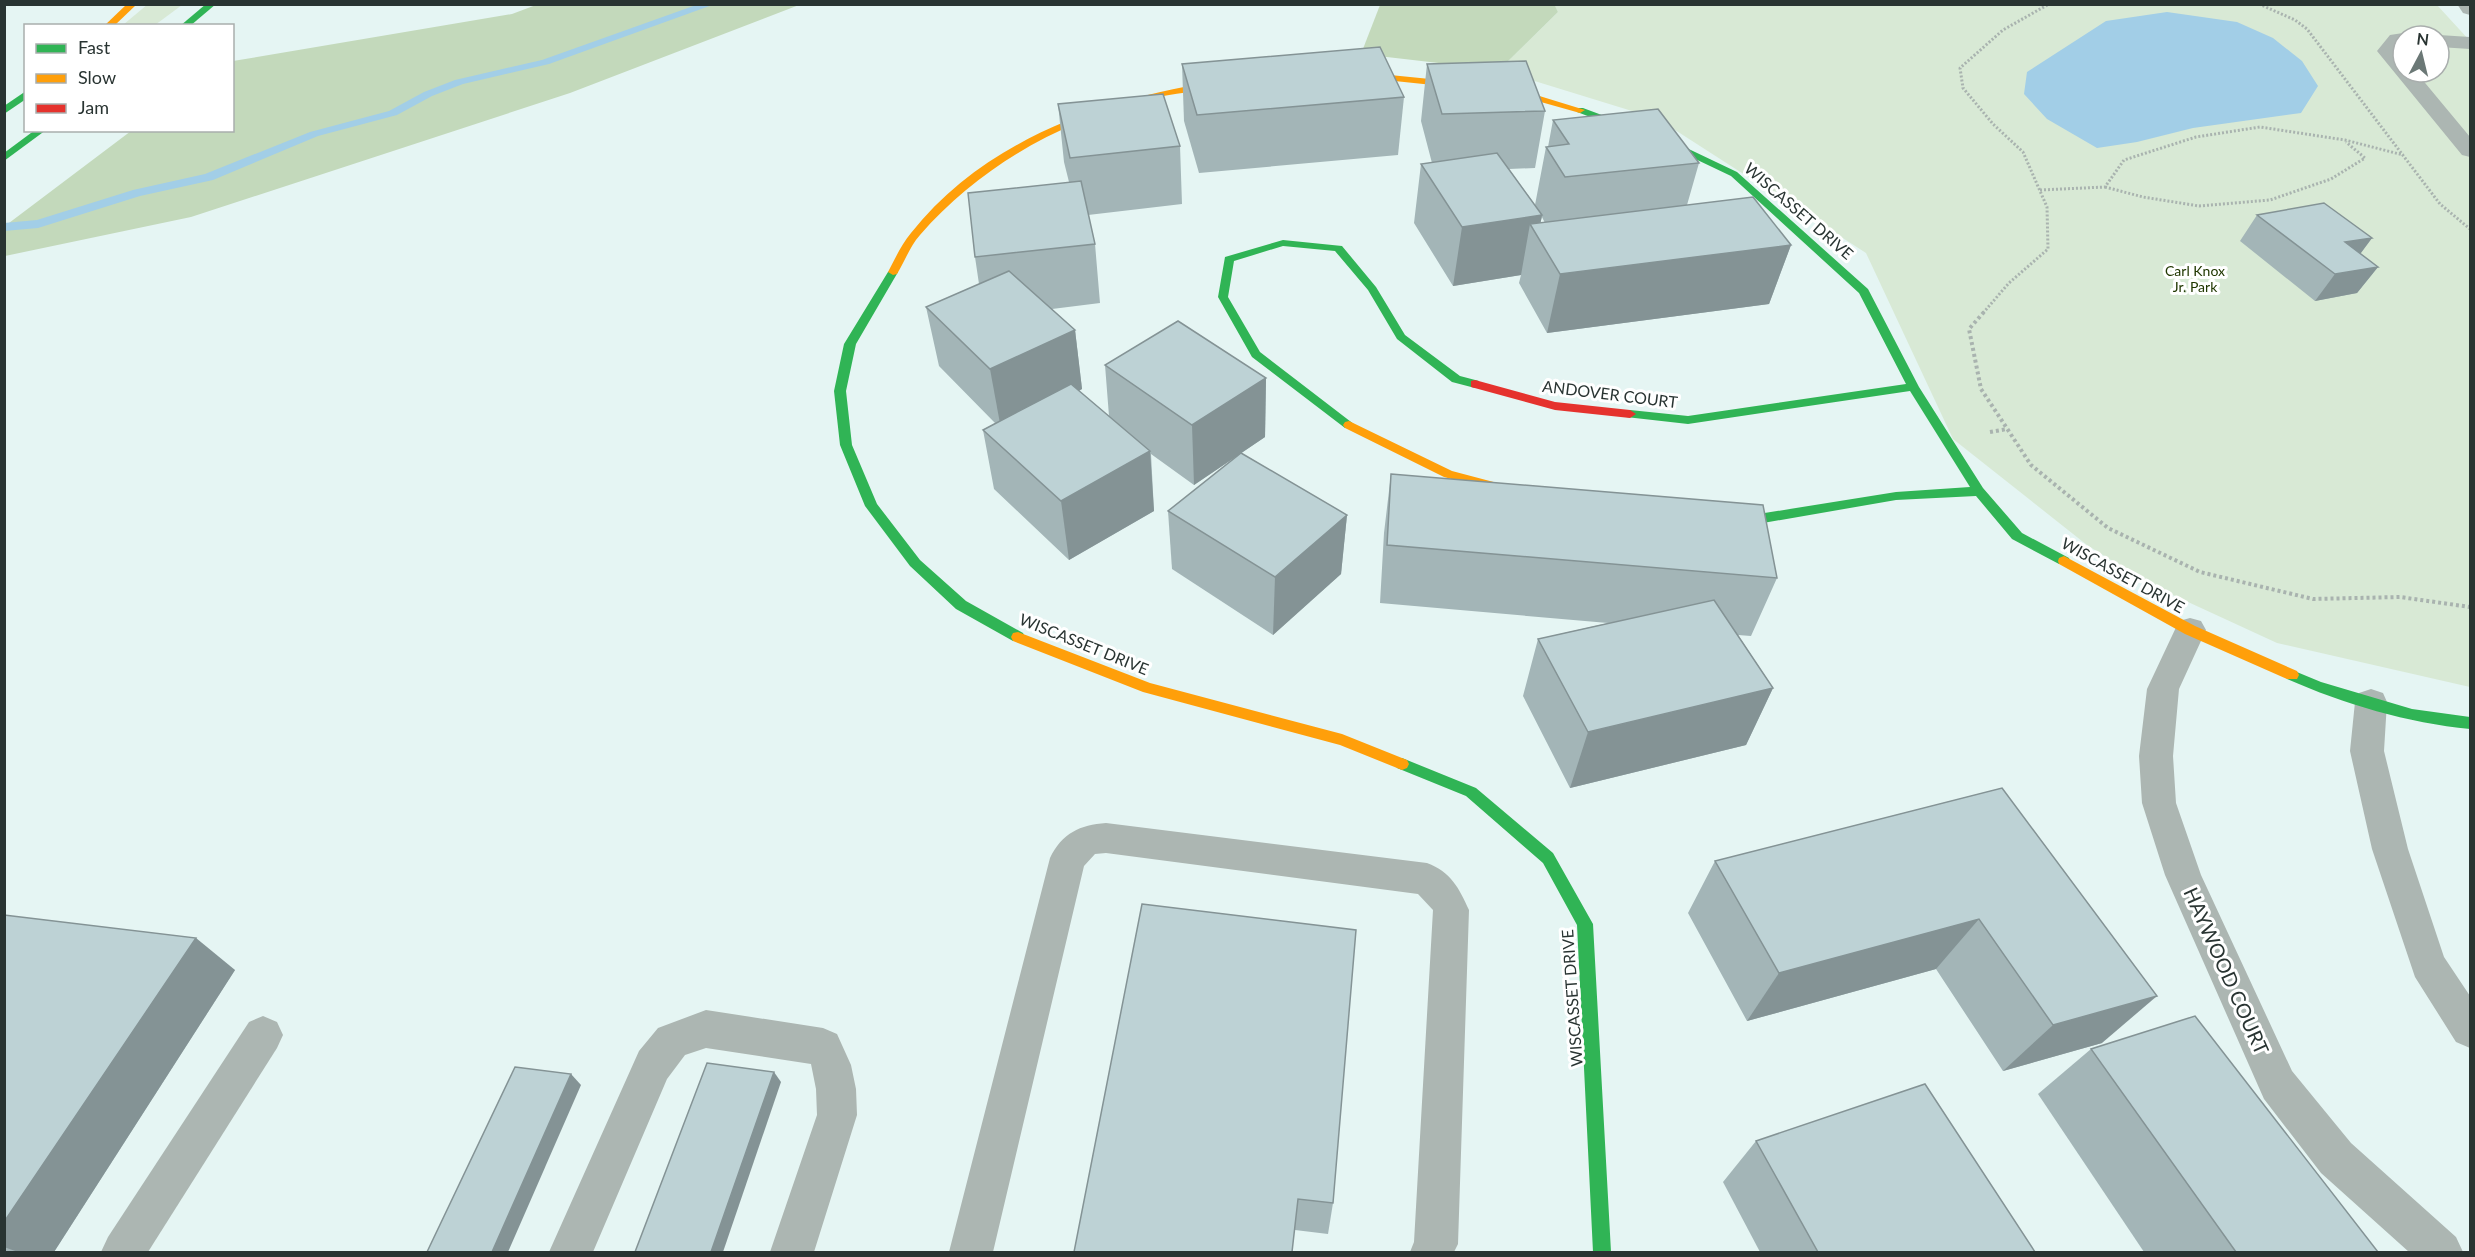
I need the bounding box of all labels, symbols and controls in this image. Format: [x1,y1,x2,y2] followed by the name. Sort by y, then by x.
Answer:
[24,24,234,132] legend
[2391,24,2451,84] north arrow
[2416,28,2430,49] text: N
[78,36,111,58] text: Fast
[78,66,116,88] text: Slow
[78,96,109,118] text: Jam
[1741,158,1858,263] street label: WISCASSET DRIVE
[2165,262,2225,295] park label: Carl Knox Jr. Park
[1541,376,1679,411] street label: ANDOVER COURT
[2058,533,2188,616] street label: WISCASSET DRIVE
[1017,609,1152,678] street label: WISCASSET DRIVE
[2179,883,2275,1058] street label: HAYWOOD COURT
[1557,929,1586,1067] street label: WISCASSET DRIVE

